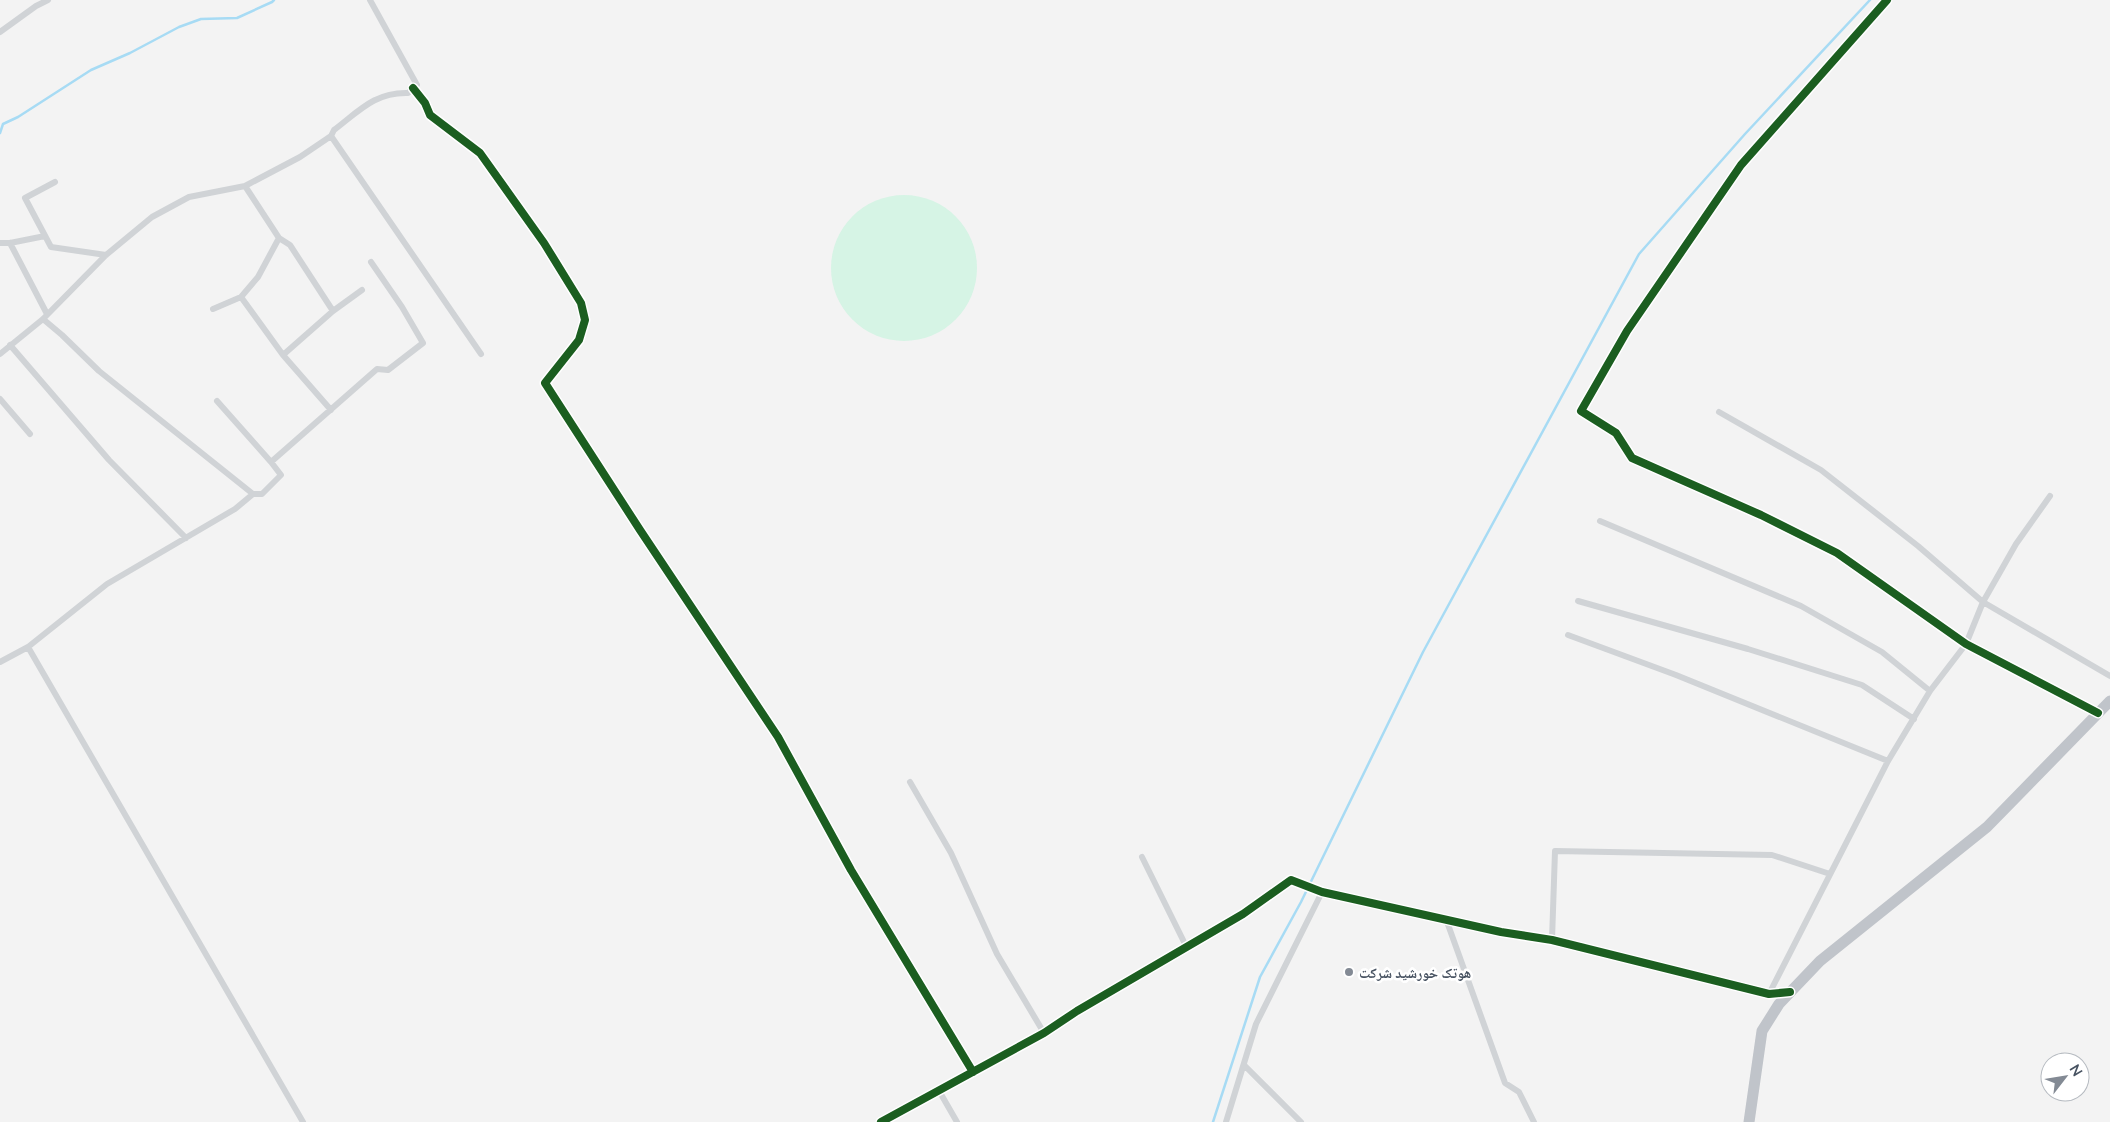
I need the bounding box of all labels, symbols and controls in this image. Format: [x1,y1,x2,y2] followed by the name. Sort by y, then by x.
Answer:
[1359,964,1471,981] place label: هوتک خورشید شرکت
[1343,966,1355,978] marker: هوتک خورشید شرکت
[2040,1052,2090,1102] north arrow
[2067,1061,2087,1079] text: N

